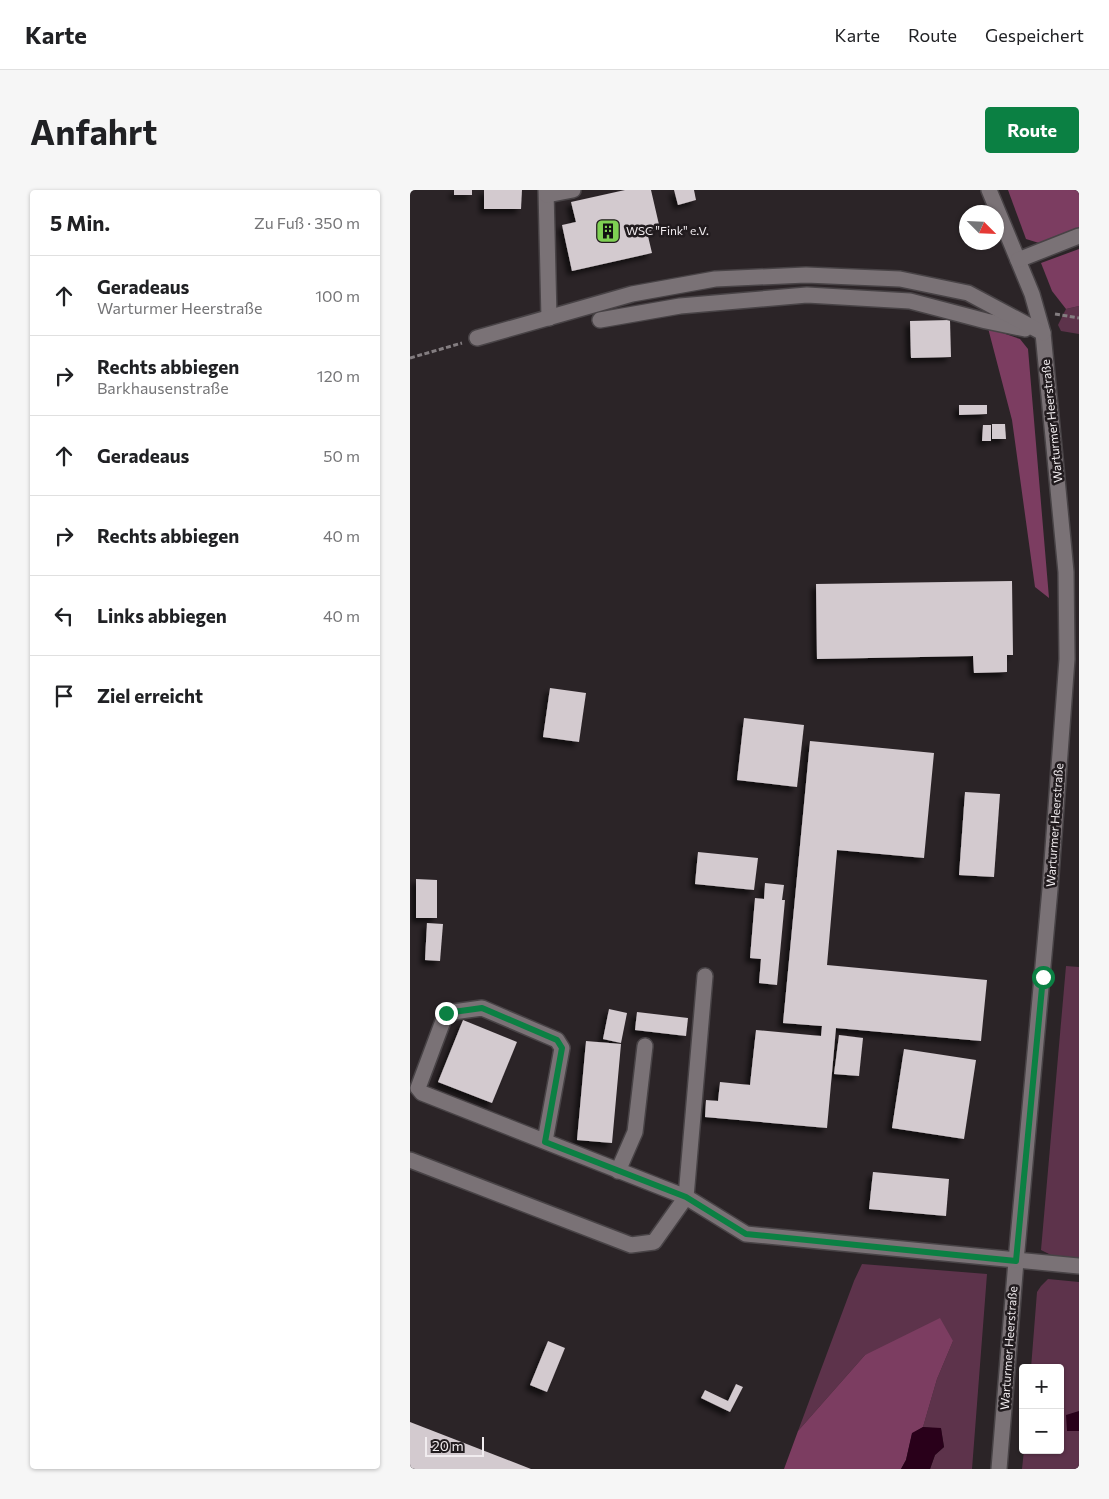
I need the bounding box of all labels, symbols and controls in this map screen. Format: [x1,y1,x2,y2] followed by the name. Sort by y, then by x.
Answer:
[25,20,87,49] text: Karte
[835,24,880,46] text: Karte
[908,24,957,46] text: Route
[985,24,1084,46] text: Gespeichert
[985,107,1079,153] button: Route
[30,109,157,152] text: Anfahrt
[959,205,1004,250] north arrow
[50,210,110,235] text: 5 Min.
[254,213,360,232] text: Zu Fuß · 350 m
[595,218,621,244] building icon: WSC "Fink" e.V.
[626,223,709,237] place label: WSC "Fink" e.V.
[97,275,189,298] text: Geradeaus
[50,282,78,310] icon: ahead
[315,286,360,305] text: 100 m
[97,298,263,317] text: Warturmer Heerstraße
[97,355,239,378] text: Rechts abbiegen
[1038,359,1064,484] street label: Warturmer Heerstraße
[50,362,78,390] icon: right
[317,366,360,385] text: 120 m
[97,378,229,397] text: Barkhausenstraße
[50,442,78,470] icon: ahead
[97,444,189,467] text: Geradeaus
[323,446,360,465] text: 50 m
[50,522,78,550] icon: right
[97,524,239,547] text: Rechts abbiegen
[323,526,360,545] text: 40 m
[50,602,78,630] icon: left
[97,604,227,627] text: Links abbiegen
[323,606,360,625] text: 40 m
[50,682,78,710] icon: arrive
[97,684,203,707] text: Ziel erreicht
[1043,763,1065,887] street label: Warturmer Heerstraße
[1032,966,1055,989] route start
[435,1002,458,1025] route end
[997,1286,1019,1410] street label: Warturmer Heerstraße
[1019,1364,1064,1454] map controls
[1019,1364,1064,1409] button: +
[1019,1409,1064,1454] button: −
[425,1434,484,1457] scale bar
[432,1437,464,1454] text: 20 m

